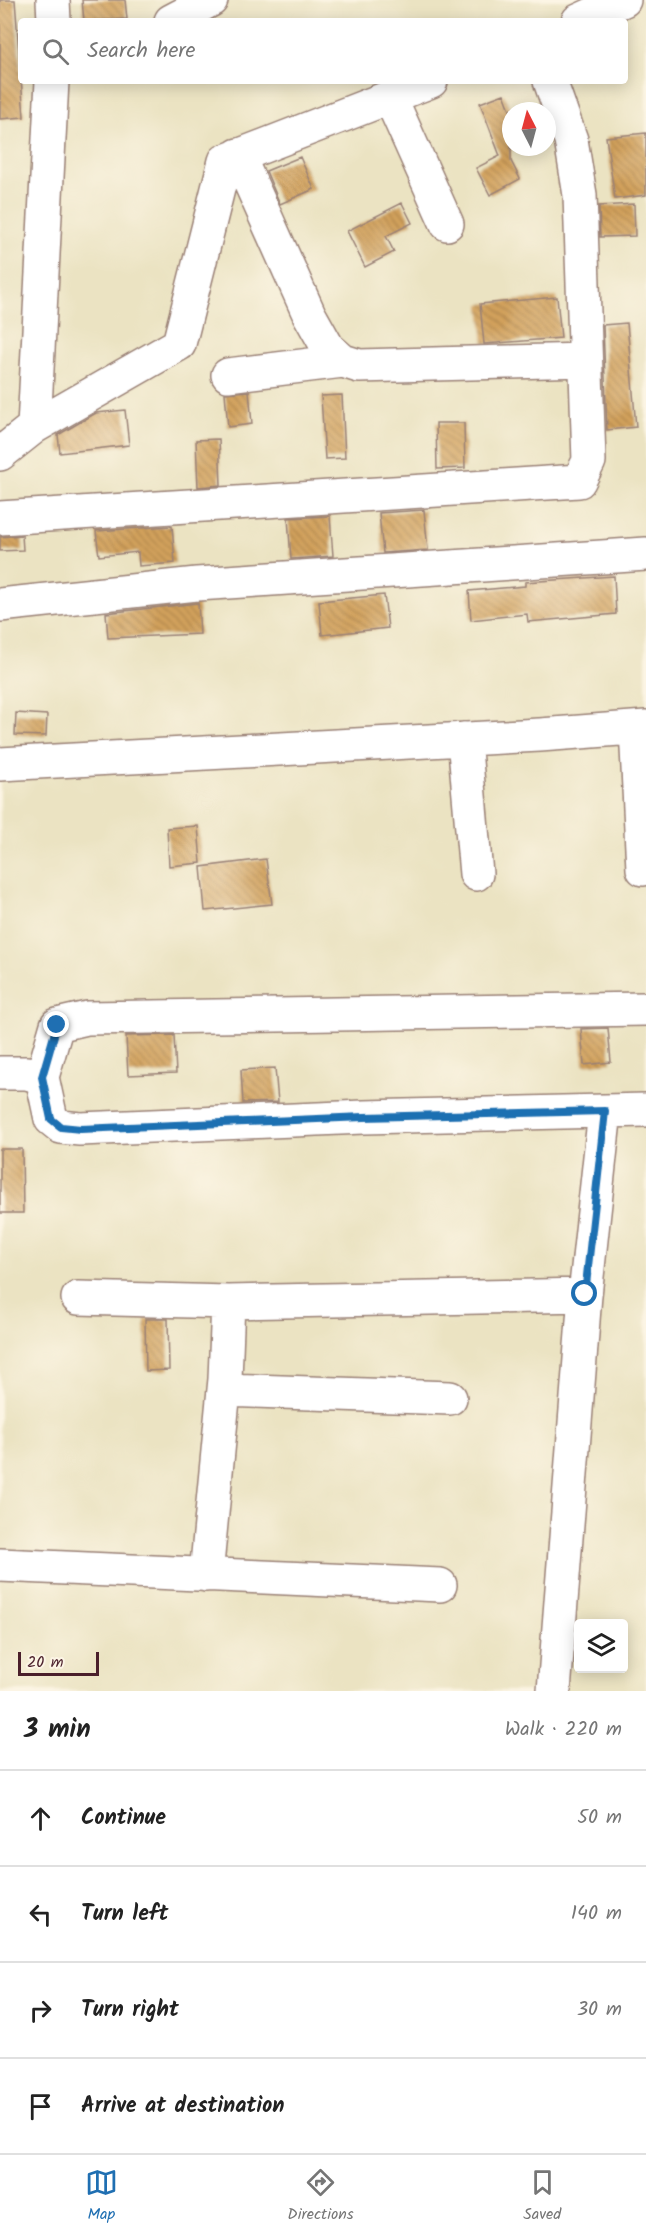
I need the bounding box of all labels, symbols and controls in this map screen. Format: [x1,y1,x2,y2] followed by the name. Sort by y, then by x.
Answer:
[18,18,628,84] search box
[87,34,195,69] text: Search here
[39,35,72,68] icon: search
[502,102,556,156] north arrow
[43,1011,69,1037] route end
[571,1280,597,1306] route start
[574,1619,628,1673] map controls
[574,1619,628,1673] button: layers
[18,1649,99,1676] scale bar
[27,1650,63,1675] text: 20 m
[24,1709,91,1751] text: 3 min
[505,1714,622,1746] text: Walk · 220 m
[81,1801,166,1836] text: Continue
[24,1802,57,1835] icon: ahead
[577,1802,622,1834] text: 50 m
[81,1897,168,1932] text: Turn left
[24,1898,57,1931] icon: left
[571,1898,622,1930] text: 140 m
[81,1993,179,2028] text: Turn right
[24,1994,57,2027] icon: right
[577,1994,622,2026] text: 30 m
[81,2089,284,2124] text: Arrive at destination
[24,2090,57,2123] icon: arrive
[85,2166,118,2227] tab: Map
[287,2166,354,2227] tab: Directions
[523,2166,561,2227] tab: Saved

